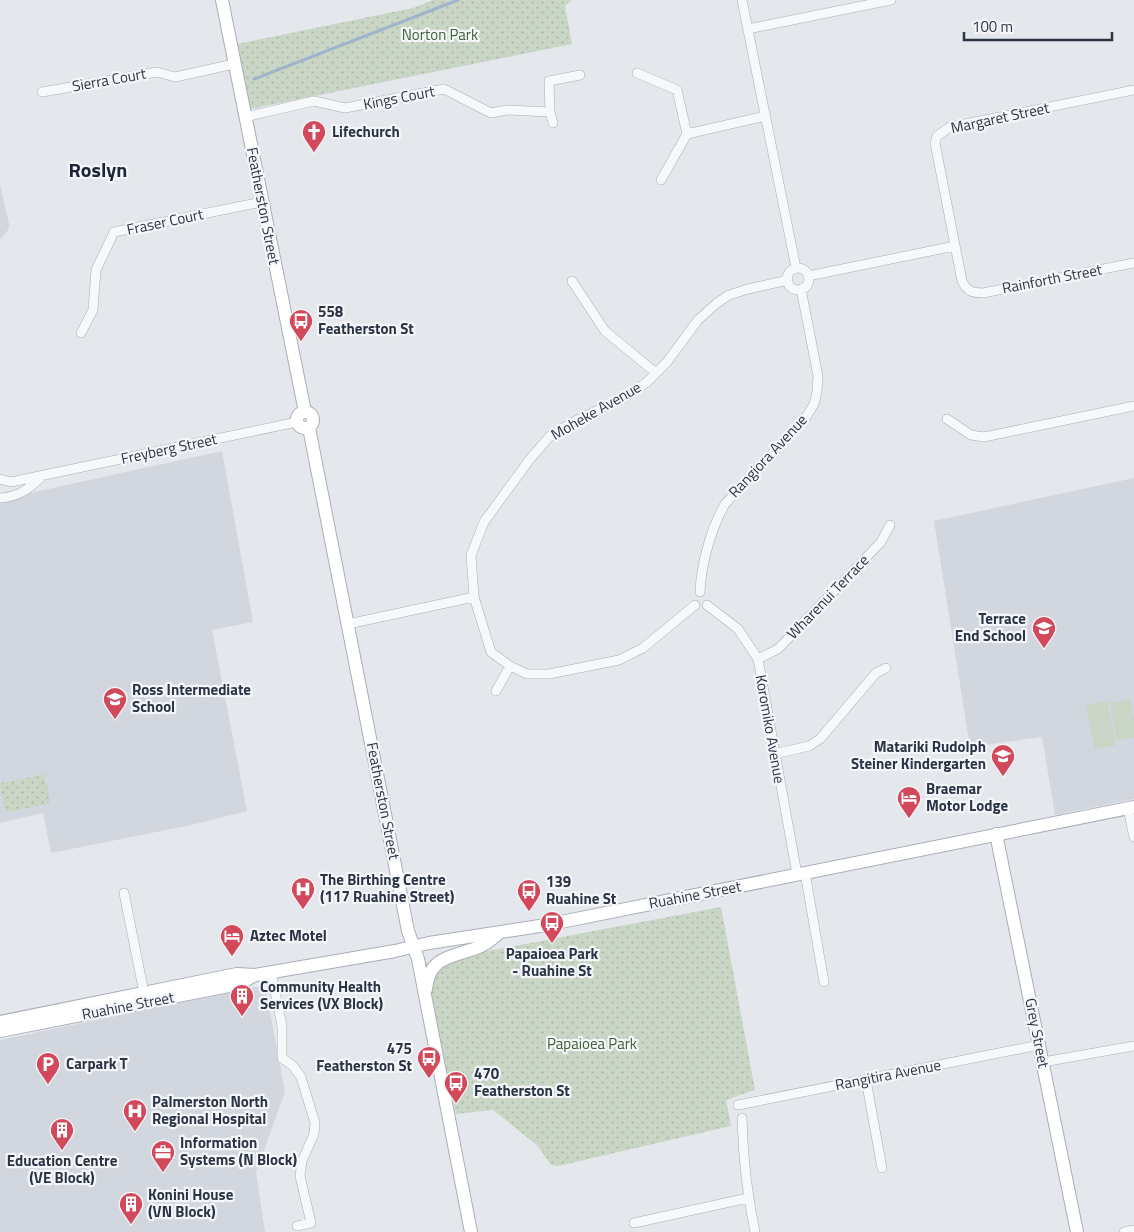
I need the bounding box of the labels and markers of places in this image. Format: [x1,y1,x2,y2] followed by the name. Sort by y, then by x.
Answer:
[301,119,327,153] church icon: Lifechurch
[332,120,400,143] place label: Lifechurch
[318,300,414,340] place label: 558 Featherston St
[288,308,314,342] bus stop icon: 558 Featherston St
[955,607,1026,647] place label: Terrace End School
[1031,615,1057,649] school or university icon: Terrace End School
[132,678,251,718] place label: Ross Intermediate School
[102,686,128,720] school or university icon: Ross Intermediate School
[851,735,986,775] place label: Matariki Rudolph Steiner Kindergarten
[990,743,1016,777] school or university icon: Matariki Rudolph Steiner Kindergarten
[926,777,1008,817] place label: Braemar Motor Lodge
[896,785,922,819] hotel icon: Braemar Motor Lodge
[320,868,455,908] place label: The Birthing Centre (117 Ruahine Street)
[546,870,617,910] place label: 139 Ruahine St
[290,876,316,910] hospital icon: The Birthing Centre (117 Ruahine Street)
[516,878,542,912] bus stop icon: 139 Ruahine St
[539,910,565,944] bus stop icon: Papaioea Park - Ruahine St
[219,923,245,957] hotel icon: Aztec Motel
[250,924,327,947] place label: Aztec Motel
[506,942,598,982] place label: Papaioea Park - Ruahine St
[260,975,383,1015] place label: Community Health Services (VX Block)
[229,983,255,1017] building icon: Community Health Services (VX Block)
[316,1037,413,1077] place label: 475 Featherston St
[416,1045,442,1079] bus stop icon: 475 Featherston St
[35,1051,61,1085] parking icon: Carpark T
[66,1052,128,1075] place label: Carpark T
[474,1062,570,1102] place label: 470 Featherston St
[443,1070,469,1104] bus stop icon: 470 Featherston St
[152,1090,268,1130] place label: Palmerston North Regional Hospital
[122,1098,148,1132] hospital icon: Palmerston North Regional Hospital
[49,1117,75,1151] building icon: Education Centre (VE Block)
[180,1131,298,1171] place label: Information Systems (N Block)
[150,1139,176,1173] office icon: Information Systems (N Block)
[7,1149,118,1189] place label: Education Centre (VE Block)
[148,1183,234,1223] place label: Konini House (VN Block)
[118,1191,144,1225] building icon: Konini House (VN Block)

